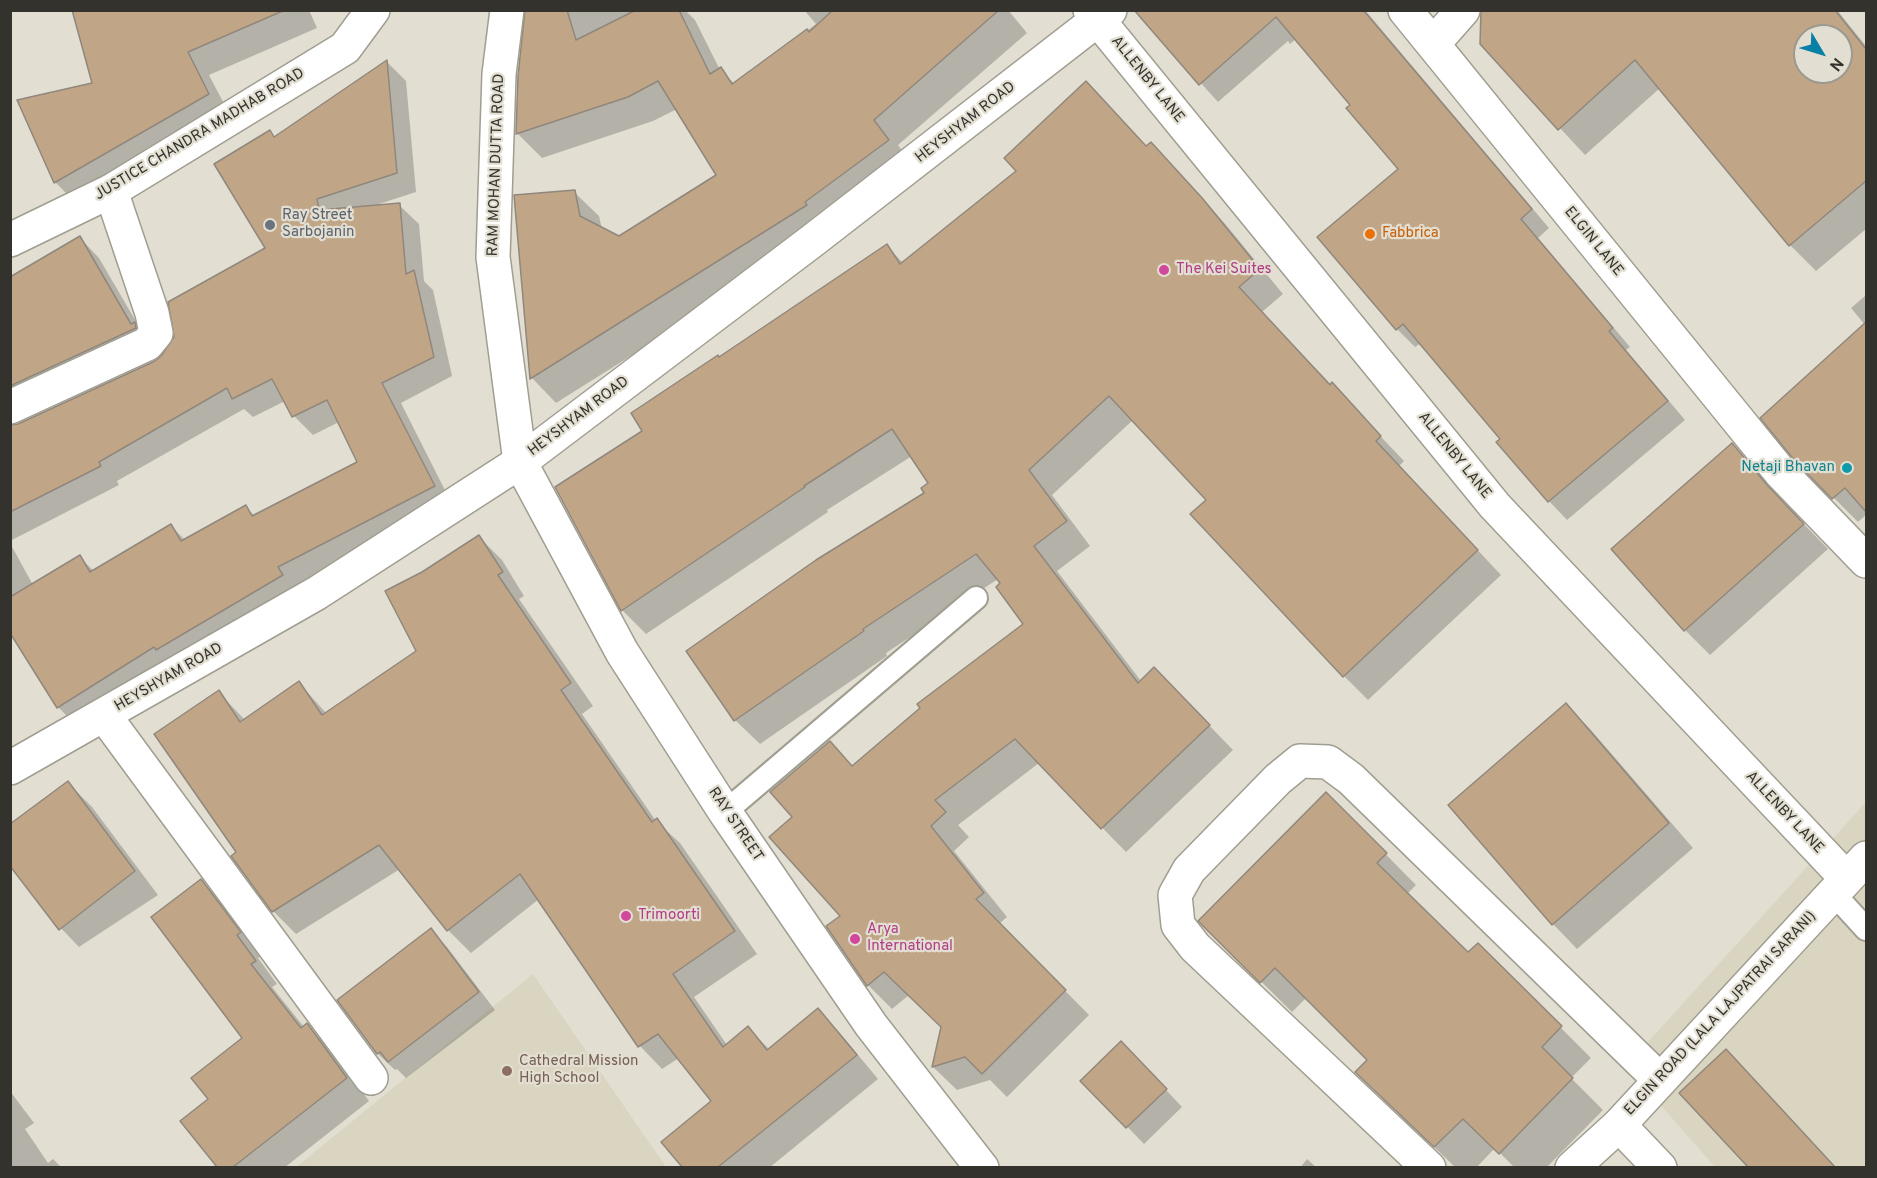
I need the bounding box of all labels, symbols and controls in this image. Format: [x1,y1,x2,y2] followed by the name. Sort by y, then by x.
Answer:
[1793,24,1853,84] north arrow
[1107,33,1187,127] street label: ALLENBY LANE
[1824,53,1847,75] text: N
[92,65,308,205] street label: JUSTICE CHANDRA MADHAB ROAD
[485,73,509,257] street label: RAM MOHAN DUTTA ROAD
[912,78,1020,168] street label: HEYSHYAM ROAD
[1560,204,1626,280] street label: ELGIN LANE
[282,207,354,242] place label: Ray Street Sarbojanin
[263,218,277,232] marker: Ray Street Sarbojanin
[1382,225,1439,243] place label: Fabbrica
[1363,227,1377,241] marker: Fabbrica
[1176,261,1272,279] place label: The Kei Suites
[1157,263,1171,277] marker: The Kei Suites
[525,373,633,461] street label: HEYSHYAM ROAD
[1414,409,1494,503] street label: ALLENBY LANE
[1741,459,1835,477] place label: Netaji Bhavan
[1840,461,1854,475] marker: Netaji Bhavan
[112,640,226,716] street label: HEYSHYAM ROAD
[1741,768,1827,858] street label: ALLENBY LANE
[704,785,766,865] street label: RAY STREET
[638,907,700,925] place label: Trimoorti
[1621,908,1821,1120] street label: ELGIN ROAD (LALA LAJPATRAI SARANI)
[619,909,633,923] marker: Trimoorti
[867,921,953,956] place label: Arya International
[848,932,862,946] marker: Arya International
[519,1053,639,1088] place label: Cathedral Mission High School
[500,1064,514,1078] marker: Cathedral Mission High School

